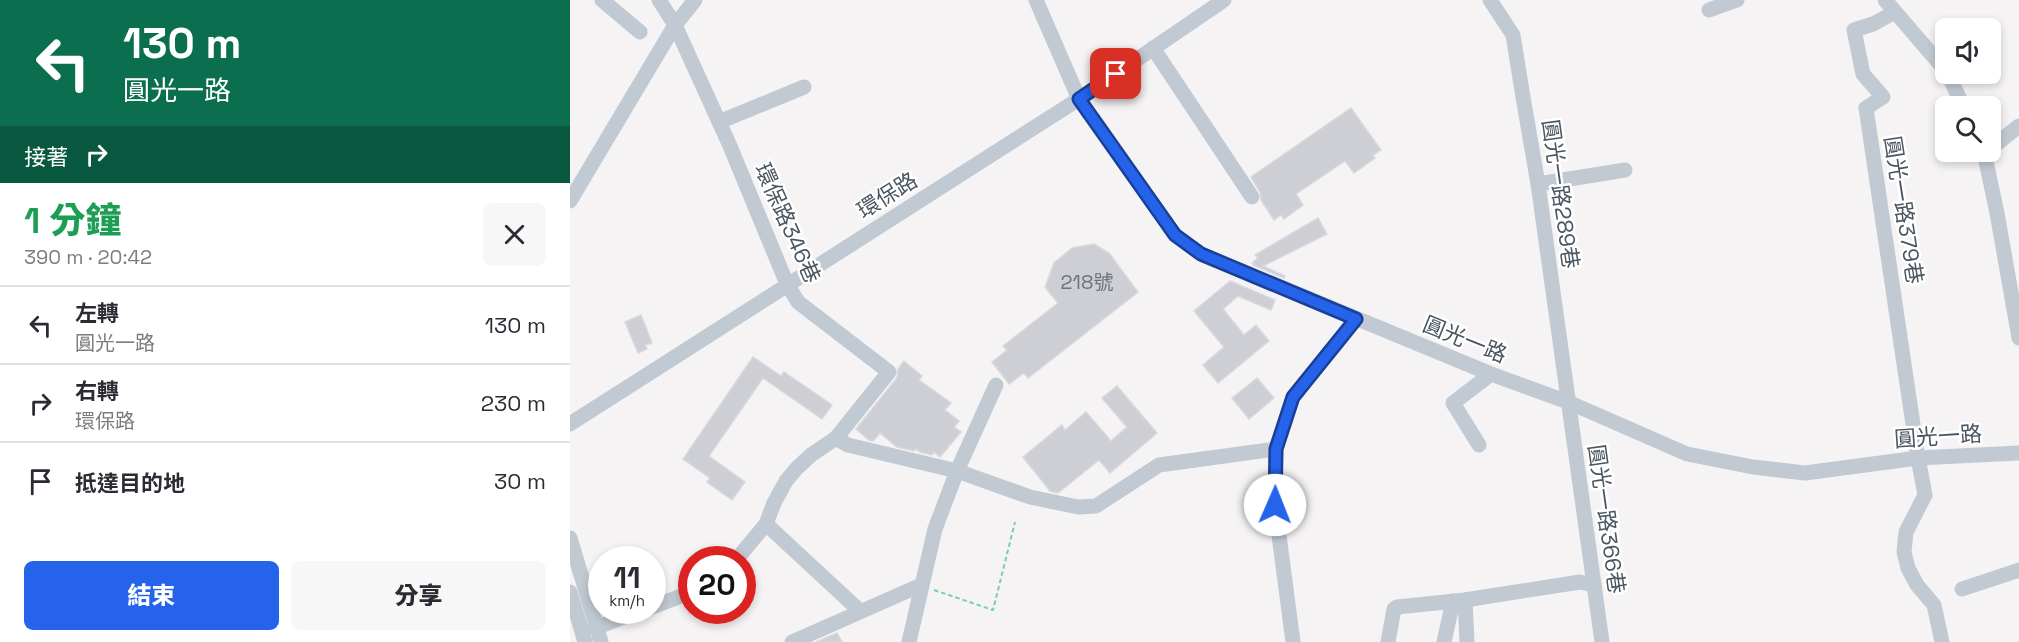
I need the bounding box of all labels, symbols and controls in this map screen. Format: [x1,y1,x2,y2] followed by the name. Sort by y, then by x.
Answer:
[123,17,241,70] text: 130 m
[1935,18,2001,162] map controls
[1935,18,2001,84] button: sound
[24,24,102,102] icon: left
[1090,48,1141,99] pin
[1099,57,1132,90] icon: arrive
[123,73,231,108] text: 圓光一路
[1935,96,2001,162] button: search
[1537,118,1585,270] street label: 圓光一路289巷
[1879,134,1929,286] street label: 圓光一路379巷
[80,138,113,171] icon: right
[24,143,68,171] text: 接著
[749,159,827,287] street label: 環保路346巷
[852,166,922,224] street label: 環保路
[24,198,121,244] text: 1 分鐘
[483,203,546,266] button: close
[24,244,152,270] text: 390 m · 20:42
[1061,269,1113,295] house number: 218號
[75,299,119,327] text: 左轉
[24,309,57,342] icon: left
[1419,310,1511,368] street label: 圓光一路
[485,311,546,339] text: 130 m
[75,330,155,356] text: 圓光一路
[75,377,119,405] text: 右轉
[24,387,57,420] icon: right
[481,389,546,417] text: 230 m
[75,408,135,434] text: 環保路
[1893,419,1983,453] street label: 圓光一路
[1583,443,1631,595] street label: 圓光一路366巷
[24,465,57,498] icon: arrive
[494,467,546,495] text: 30 m
[75,469,185,497] text: 抵達目的地
[1243,473,1307,537] position arrow
[678,546,756,624] speed limit sign: 20
[613,558,641,597] text: 11
[24,561,279,630] button: 結束
[291,561,546,630] button: 分享
[609,591,645,610] text: km/h

